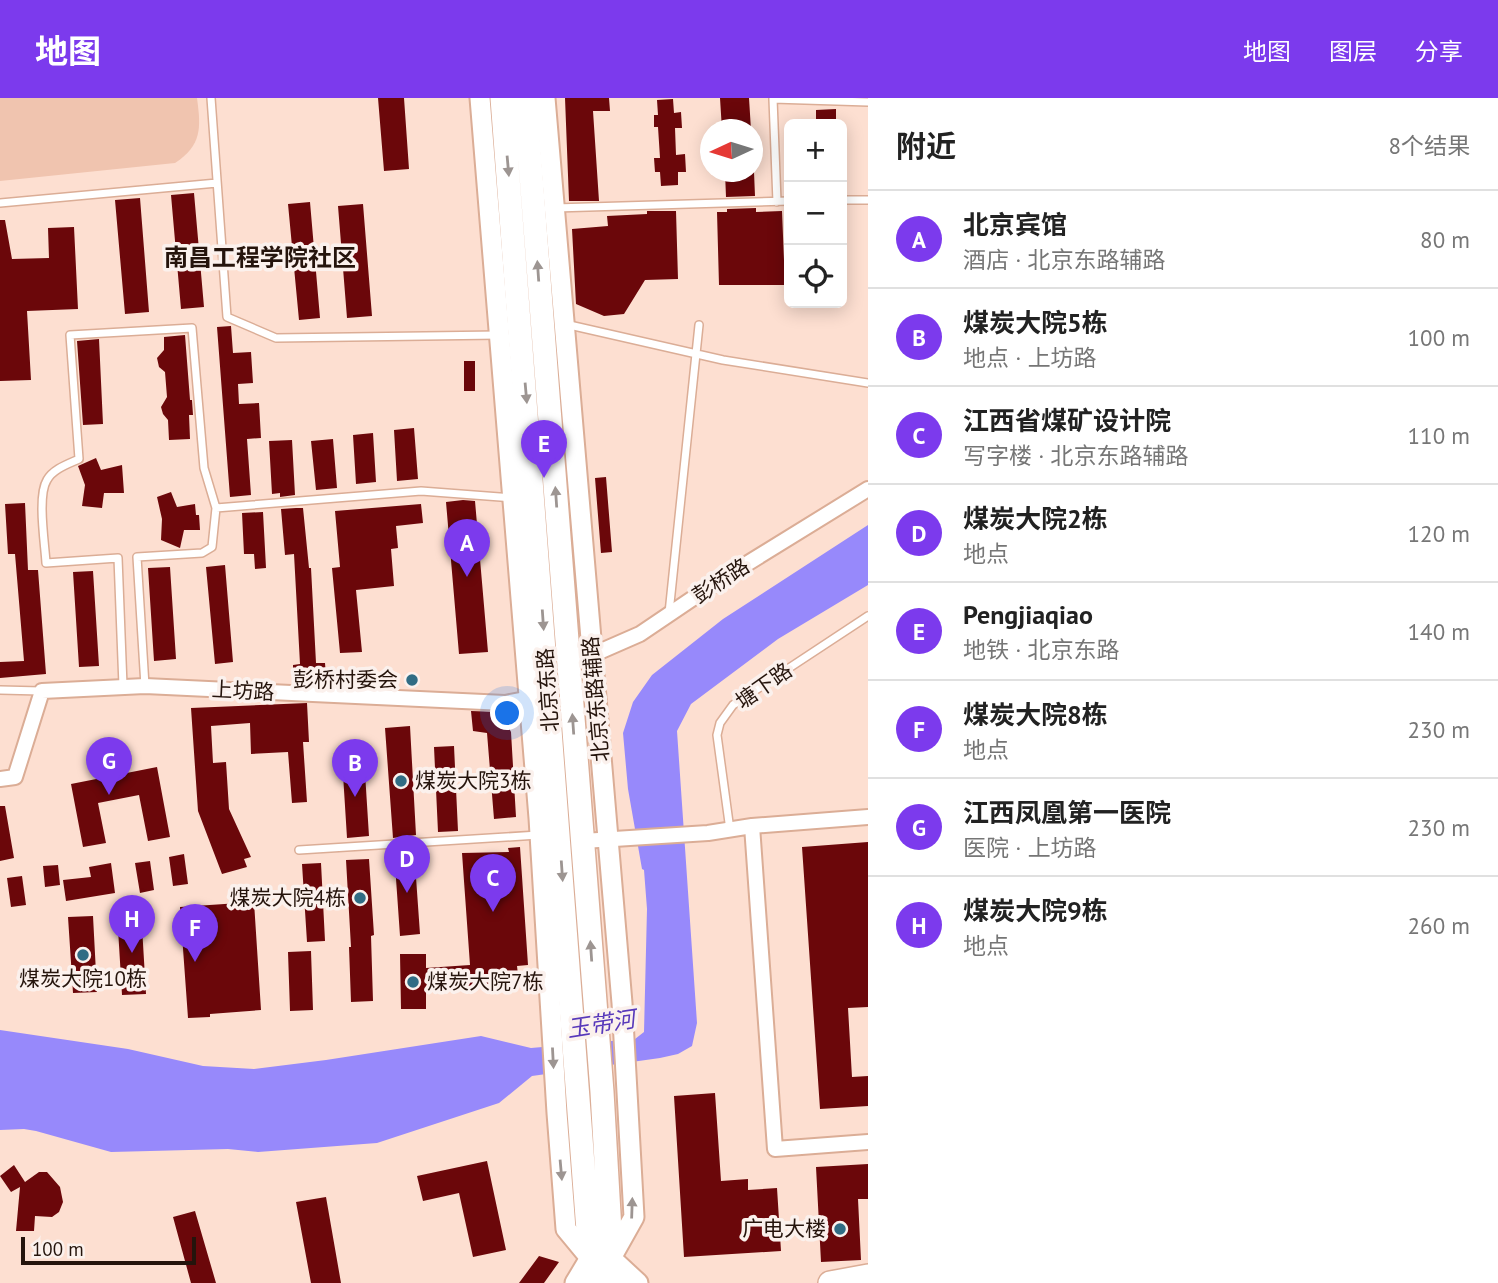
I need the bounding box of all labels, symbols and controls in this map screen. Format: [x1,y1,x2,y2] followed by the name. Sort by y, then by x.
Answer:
[35,29,101,72] text: 地图
[1243,36,1291,67] text: 地图
[1329,36,1377,67] text: 图层
[1415,36,1463,67] text: 分享
[700,119,763,182] north arrow
[784,119,847,308] map controls
[784,119,847,182] button: +
[896,126,956,165] text: 附近
[1388,131,1470,160] text: 8个结果
[503,155,514,177] one-way arrow
[784,182,847,245] button: −
[963,208,1067,241] text: 北京宾馆
[912,225,926,254] text: A
[1420,225,1470,254] text: 80 m
[164,242,356,273] district label: 南昌工程学院社区
[784,245,847,308] button: locate
[963,245,1165,274] text: 酒店 · 北京东路辅路
[532,259,543,281] one-way arrow
[963,306,1108,339] text: 煤炭大院5栋
[912,323,926,352] text: B
[1408,323,1470,352] text: 100 m
[963,343,1096,372] text: 地点 · 上坊路
[521,382,532,404] one-way arrow
[963,404,1171,437] text: 江西省煤矿设计院
[521,420,567,478] pin: E
[913,421,925,450] text: C
[1408,421,1470,450] text: 110 m
[963,441,1188,470] text: 写字楼 · 北京东路辅路
[550,486,561,508] one-way arrow
[963,502,1108,535] text: 煤炭大院2栋
[444,519,490,577] pin: A
[912,519,926,548] text: D
[1408,519,1470,548] text: 120 m
[963,539,1009,568] text: 地点
[687,552,754,609] street label: 彭桥路
[963,598,1093,631] text: Pengjiaqiao
[538,609,549,631] one-way arrow
[913,617,925,646] text: E
[1408,617,1470,646] text: 140 m
[577,635,614,763] street label: 北京东路辅路
[963,635,1119,664] text: 地铁 · 北京东路
[531,647,564,733] street label: 北京东路
[730,656,797,715] street label: 塘下路
[293,666,398,693] place label: 彭桥村委会
[404,672,420,688] marker: 彭桥村委会
[211,675,275,706] street label: 上坊路
[490,696,524,730] your location
[963,698,1108,731] text: 煤炭大院8栋
[567,713,578,735] one-way arrow
[913,715,925,744] text: F
[1408,715,1470,744] text: 230 m
[963,735,1009,764] text: 地点
[86,737,132,795] pin: G
[332,739,378,797] pin: B
[415,767,531,794] place label: 煤炭大院3栋
[393,773,409,789] marker: 煤炭大院3栋
[963,796,1171,829] text: 江西凤凰第一医院
[912,813,926,842] text: G
[1408,813,1470,842] text: 230 m
[963,833,1096,862] text: 医院 · 上坊路
[384,835,430,893] pin: D
[470,854,516,912] pin: C
[557,860,568,882] one-way arrow
[230,884,346,911] place label: 煤炭大院4栋
[352,890,368,906] marker: 煤炭大院4栋
[963,894,1108,927] text: 煤炭大院9栋
[109,895,155,953] pin: H
[172,904,218,962] pin: F
[912,911,926,940] text: H
[1408,911,1470,940] text: 260 m
[963,931,1009,960] text: 地点
[585,940,596,962] one-way arrow
[75,947,91,963] marker: 煤炭大院10栋
[19,965,147,992] place label: 煤炭大院10栋
[427,968,543,995] place label: 煤炭大院7栋
[405,974,421,990] marker: 煤炭大院7栋
[565,1003,641,1043] water label: 玉带河
[548,1048,559,1070] one-way arrow
[556,1159,567,1181] one-way arrow
[627,1197,638,1219] one-way arrow
[742,1215,826,1242] place label: 广电大楼
[832,1221,848,1237] marker: 广电大楼
[21,1234,196,1266] scale bar
[32,1237,84,1261] text: 100 m

